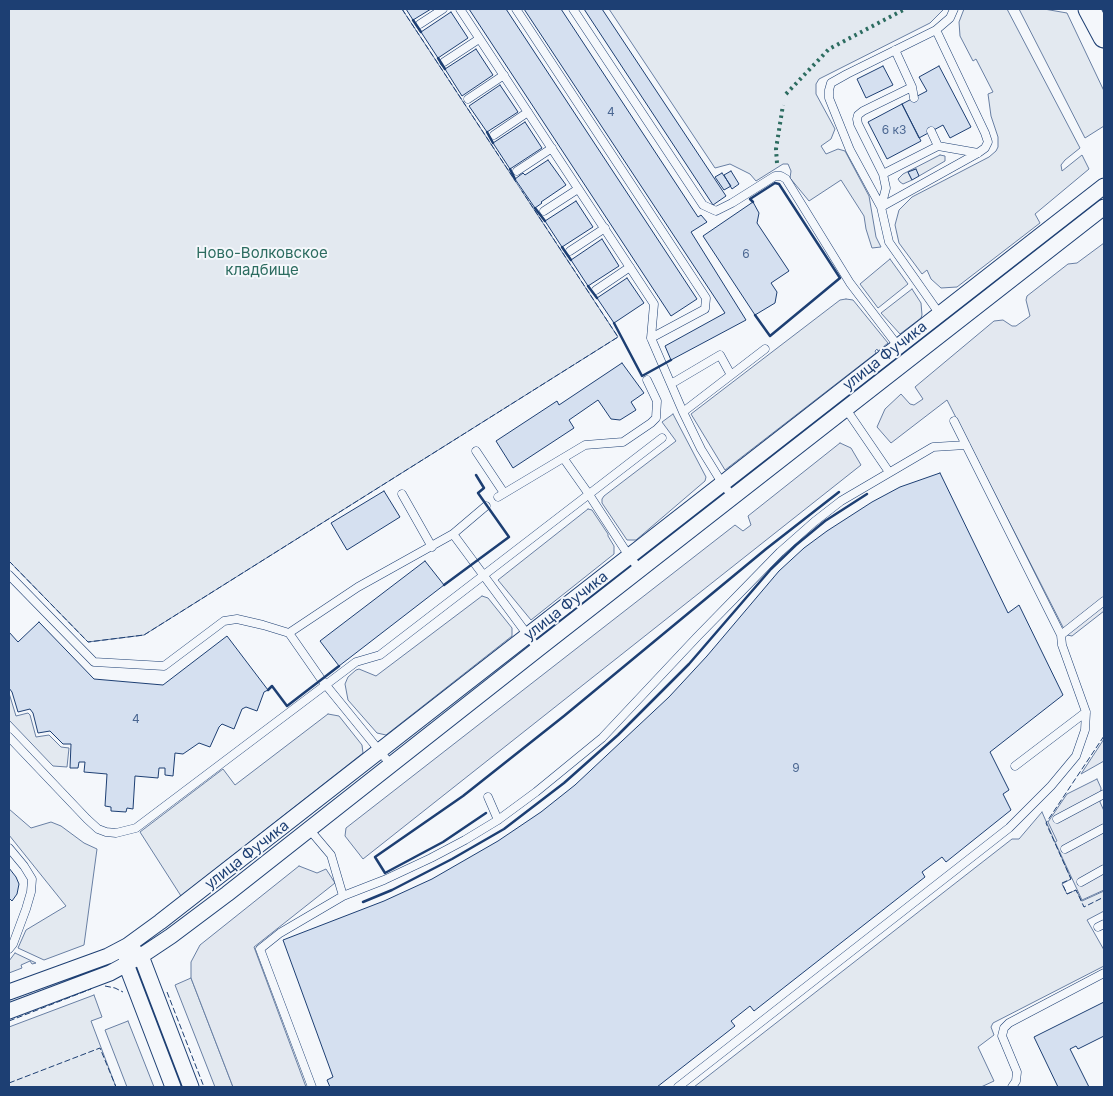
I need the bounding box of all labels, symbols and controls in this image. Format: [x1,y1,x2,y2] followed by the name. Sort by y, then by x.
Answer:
[607,105,615,119] house number: 4
[882,123,906,137] house number: 6 к3
[196,244,328,279] park label: Ново-Волковское кладбище
[742,247,750,261] house number: 6
[839,318,931,394] street label: улица Фучика
[520,568,612,644] street label: улица Фучика
[132,712,140,726] house number: 4
[792,761,800,775] house number: 9
[201,817,293,893] street label: улица Фучика

